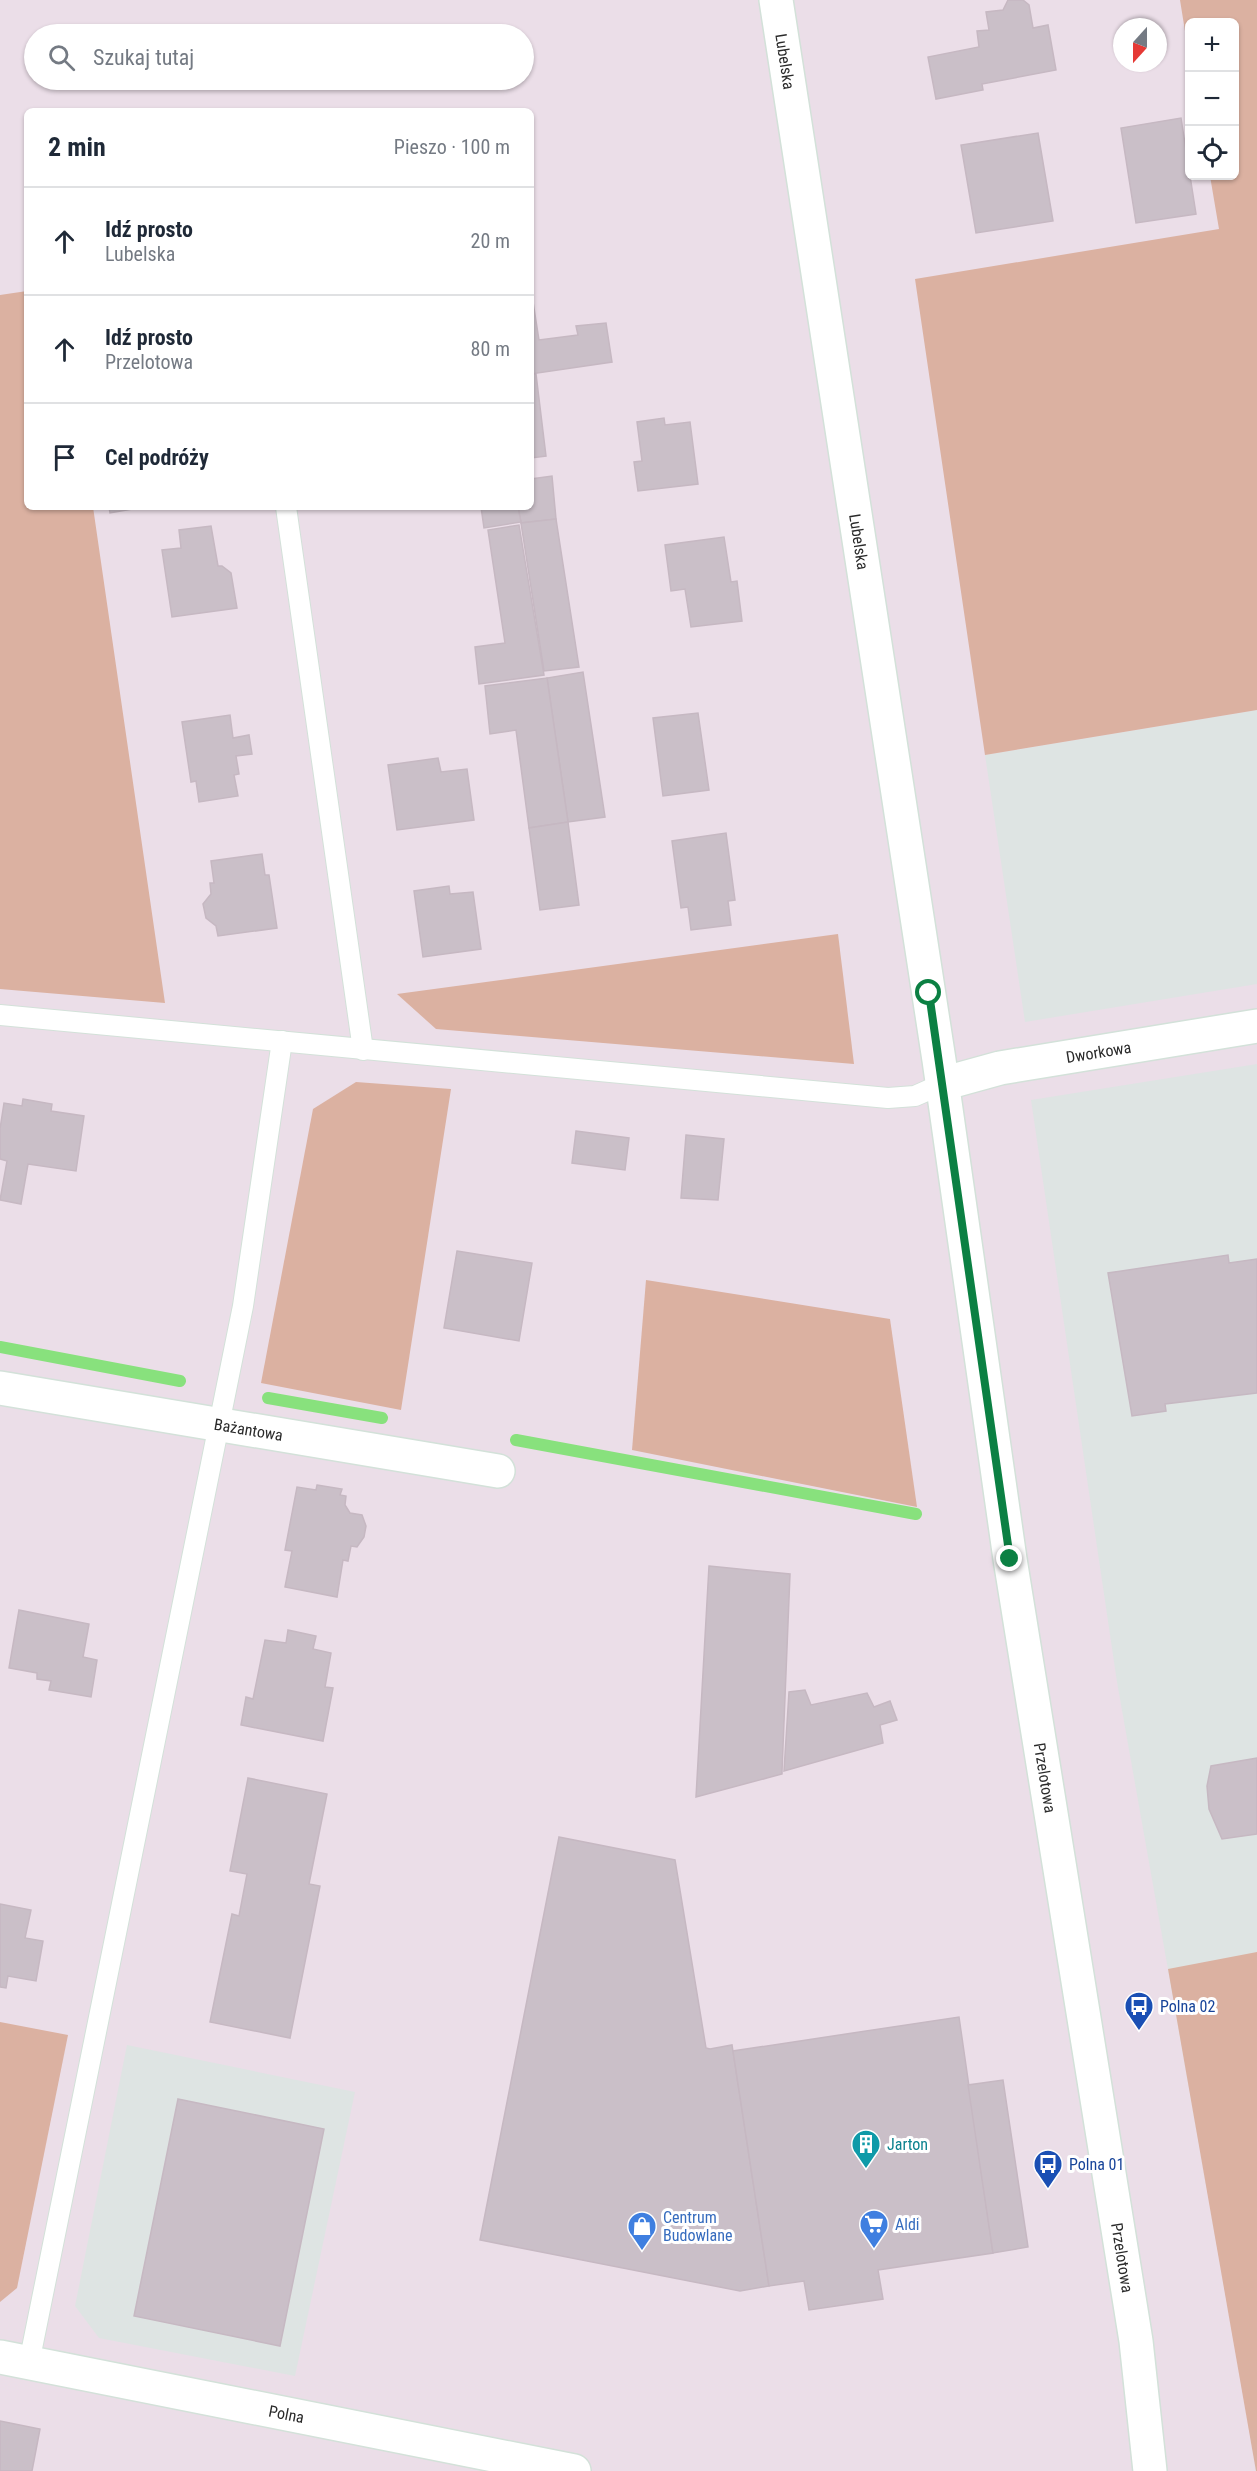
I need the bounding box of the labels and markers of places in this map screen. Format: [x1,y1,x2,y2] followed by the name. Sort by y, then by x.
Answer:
[1123,1990,1155,2032] bus stop icon: Polna 02
[1160,1997,1215,2016] place label: Polna 02
[850,2128,882,2170] building icon: Jarton
[887,2135,928,2154] place label: Jarton
[1032,2148,1064,2190] bus stop icon: Polna 01
[1069,2155,1124,2174] place label: Polna 01
[663,2208,732,2245] place label: Centrum Budowlane
[858,2208,890,2250] supermarket icon: Aldi
[626,2210,658,2252] shop icon: Centrum Budowlane
[895,2215,920,2234] place label: Aldi

